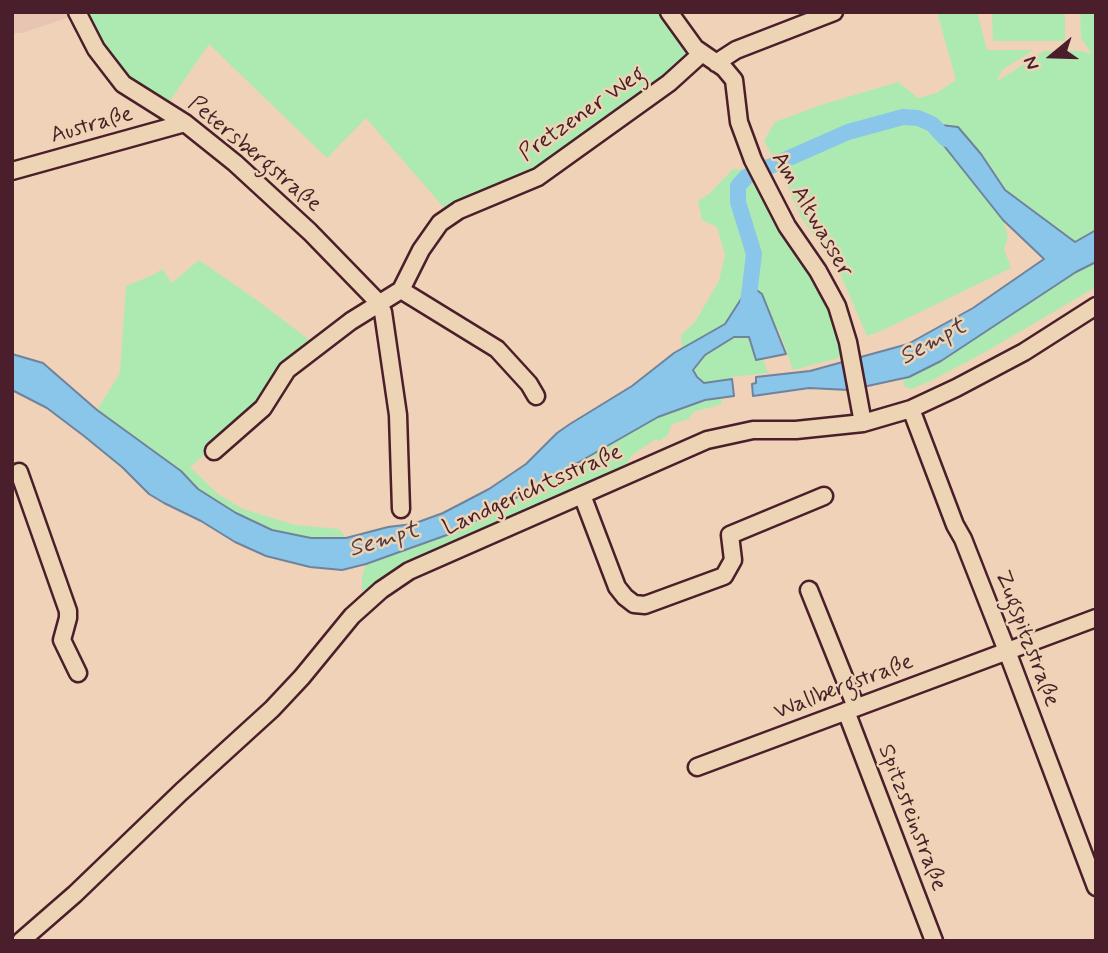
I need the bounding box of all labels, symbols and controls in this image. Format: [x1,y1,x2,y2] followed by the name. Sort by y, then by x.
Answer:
[1017,21,1087,91] north arrow
[1018,53,1046,73] text: N
[515,61,651,169] street label: Pretzener Weg
[181,91,327,219] street label: Petersbergstraße
[48,101,136,151] street label: Austraße
[764,147,858,283] street label: Am Altwasser
[895,313,971,373] water label: Sempt
[439,439,627,543] street label: Landgerichtsstraße
[346,517,422,565] water label: Sempt
[987,567,1065,711] street label: Zugspitzstraße
[770,649,918,727] street label: Wallbergstraße
[870,741,952,895] street label: Spitzsteinstraße

